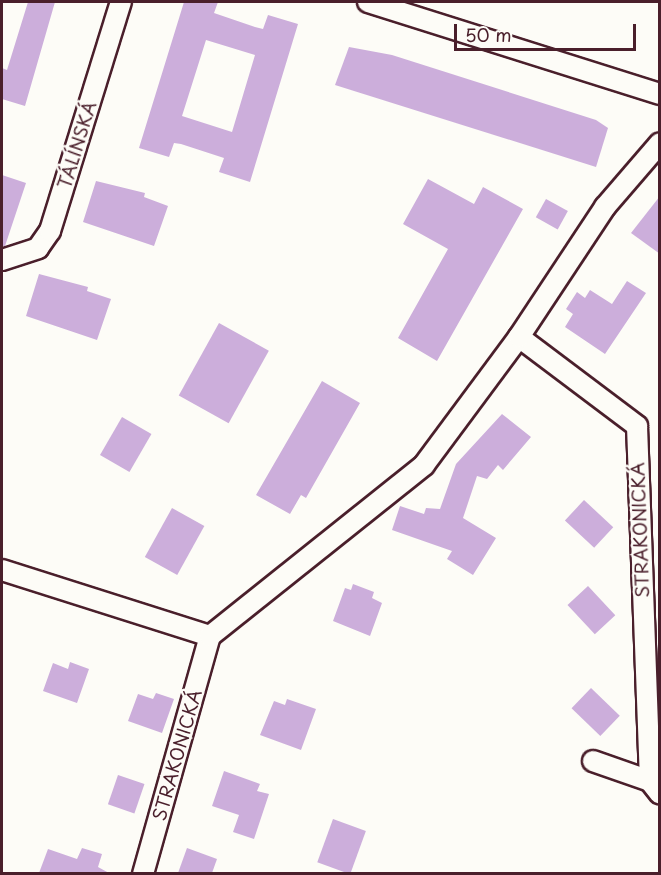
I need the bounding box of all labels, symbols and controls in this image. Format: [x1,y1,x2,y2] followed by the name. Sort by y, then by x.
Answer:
[457,12,638,50] scale bar
[465,21,512,48] text: 50 m
[53,99,101,191] street label: TÁLÍNSKÁ
[627,462,653,598] street label: STRAKONICKÁ
[148,687,206,823] street label: STRAKONICKÁ

